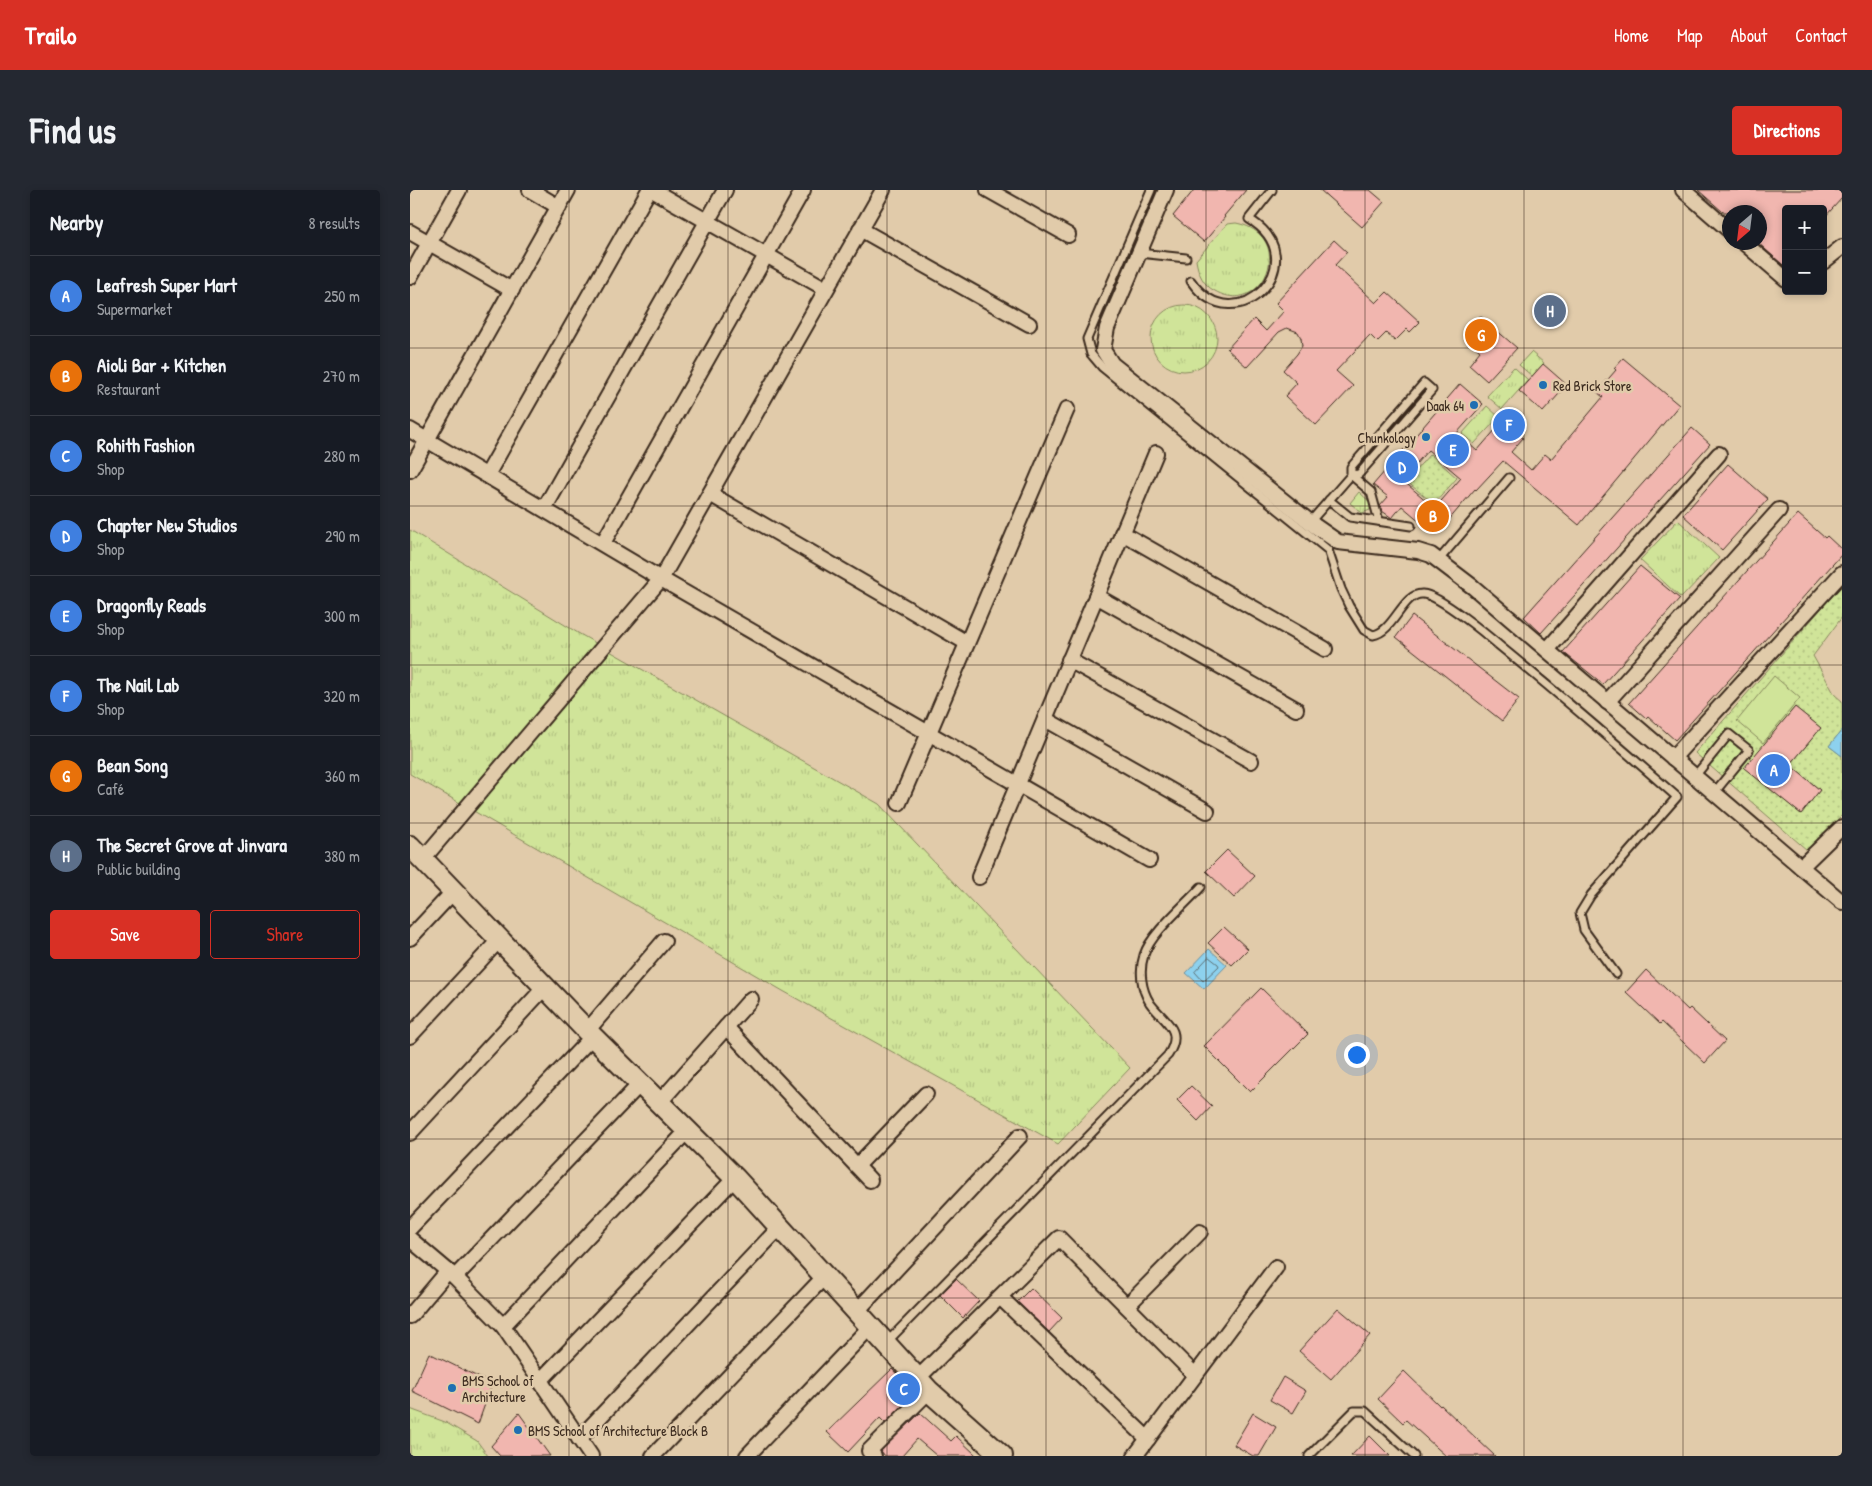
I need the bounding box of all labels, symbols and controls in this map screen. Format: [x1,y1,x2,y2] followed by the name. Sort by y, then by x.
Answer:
[25,19,76,51] text: Trailo
[1614,23,1649,48] text: Home
[1677,23,1702,48] text: Map
[1730,23,1767,48] text: About
[1795,23,1847,48] text: Contact
[1732,106,1842,155] button: Directions
[30,107,116,154] text: Find us
[1722,205,1767,250] north arrow
[1782,205,1827,295] map controls
[1782,205,1827,250] button: +
[50,208,103,237] text: Nearby
[308,212,360,234] text: 8 results
[1782,250,1827,295] button: −
[97,272,237,298] text: Leafresh Super Mart
[62,285,70,307] text: A
[324,285,360,307] text: 250 m
[1534,292,1566,330] pin: H
[97,298,172,320] text: Supermarket
[1465,316,1497,354] pin: G
[97,352,226,378] text: Aioli Bar + Kitchen
[62,365,70,387] text: B
[323,365,360,387] text: 270 m
[1553,376,1632,395] place label: Red Brick Store
[97,378,160,400] text: Restaurant
[1537,379,1549,391] marker: Red Brick Store
[1427,396,1464,415] place label: Daak 64
[1468,399,1480,411] marker: Daak 64
[1493,406,1525,444] pin: F
[1358,428,1416,448] place label: Chunkology
[1420,431,1432,443] marker: Chunkology
[1437,431,1469,469] pin: E
[97,432,195,458] text: Rohith Fashion
[62,445,70,467] text: C
[324,445,360,467] text: 280 m
[1386,448,1418,486] pin: D
[97,458,124,480] text: Shop
[1417,497,1449,535] pin: B
[97,512,237,538] text: Chapter New Studios
[62,525,70,547] text: D
[325,525,360,547] text: 290 m
[97,538,124,560] text: Shop
[97,592,206,618] text: Dragonfly Reads
[62,605,70,627] text: E
[324,605,360,627] text: 300 m
[97,618,124,640] text: Shop
[97,672,179,698] text: The Nail Lab
[63,685,69,707] text: F
[324,685,360,707] text: 320 m
[97,698,124,720] text: Shop
[1758,751,1790,789] pin: A
[97,752,168,778] text: Bean Song
[62,765,70,787] text: G
[325,765,360,787] text: 360 m
[97,778,124,800] text: Café
[97,832,287,858] text: The Secret Grove at Jinvara
[62,845,70,867] text: H
[324,845,360,867] text: 380 m
[97,858,180,880] text: Public building
[50,910,200,959] button: Save
[210,910,360,959] button: Share
[1344,1042,1370,1068] your location
[888,1370,920,1408] pin: C
[462,1371,534,1406] place label: BMS School of Architecture
[446,1382,458,1394] marker: BMS School of Architecture
[528,1421,708,1440] place label: BMS School of Architecture Block B
[512,1424,524,1436] marker: BMS School of Architecture Block B

